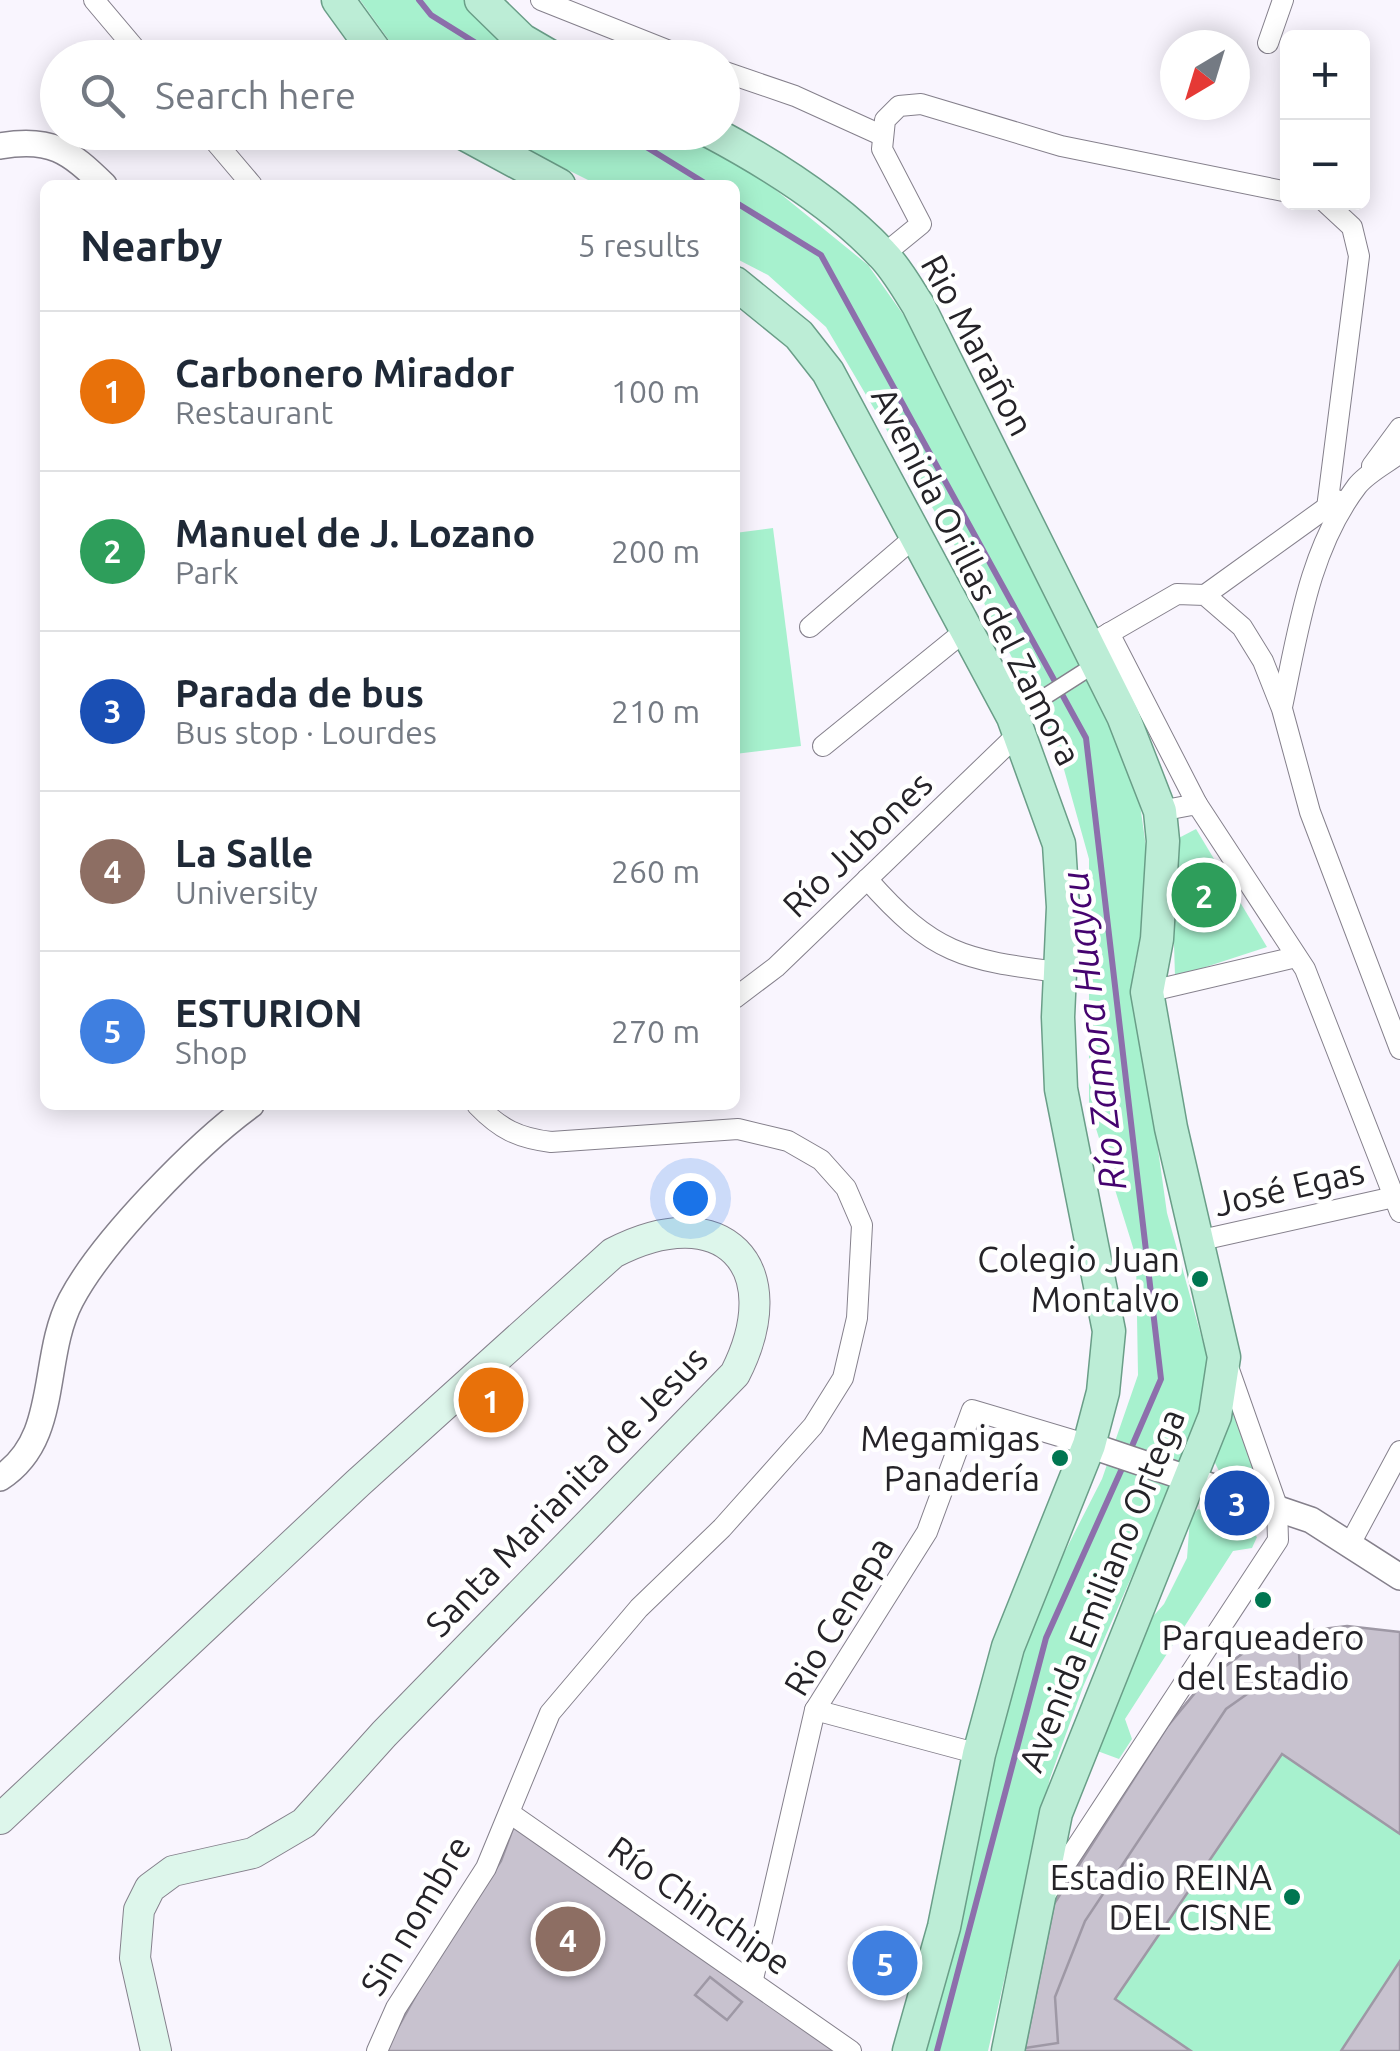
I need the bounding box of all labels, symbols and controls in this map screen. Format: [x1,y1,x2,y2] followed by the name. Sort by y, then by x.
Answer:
[1160,30,1250,120] north arrow
[1280,30,1370,210] map controls
[1280,30,1370,120] button: +
[40,40,740,150] search box
[75,68,130,123] icon: search
[155,74,356,116] text: Search here
[1280,120,1370,210] button: −
[80,222,223,269] text: Nearby
[578,227,700,263] text: 5 results
[914,248,1042,442] street label: Rio Marañon
[175,352,514,394] text: Carbonero Mirador
[103,373,122,409] text: 1
[611,373,700,409] text: 100 m
[864,380,1090,772] street label: Avenida Orillas del Zamora
[175,394,333,430] text: Restaurant
[175,512,535,554] text: Manuel de J. Lozano
[103,533,122,569] text: 2
[611,533,700,569] text: 200 m
[175,554,239,590] text: Park
[175,672,424,714] text: Parada de bus
[103,693,122,729] text: 3
[611,693,700,729] text: 210 m
[175,714,437,750] text: Bus stop · Lourdes
[774,763,940,925] street label: Río Jubones
[175,832,313,874] text: La Salle
[103,853,122,889] text: 4
[611,853,700,889] text: 260 m
[1172,858,1236,932] pin: 2
[1053,869,1133,1193] water label: Río Zamora Huaycu
[175,874,318,910] text: University
[175,992,363,1034] text: ESTURION
[103,1013,122,1049] text: 5
[611,1013,700,1049] text: 270 m
[175,1034,247,1070] text: Shop
[1210,1150,1368,1224] street label: José Egas
[665,1173,716,1224] your location
[977,1239,1180,1319] place label: Colegio Juan Montalvo
[1189,1268,1211,1290] marker: Colegio Juan Montalvo
[417,1338,715,1644] street label: Santa Marianita de Jesus
[458,1362,524,1438] pin: 1
[1010,1403,1192,1777] street label: Avenida Emiliano Ortega
[860,1418,1040,1498] place label: Megamigas Panadería
[1049,1447,1071,1469] marker: Megamigas Panadería
[1204,1466,1270,1540] pin: 3
[775,1530,901,1702] street label: Rio Cenepa
[1252,1589,1274,1611] marker: Parqueadero del Estadio
[1161,1617,1365,1697] place label: Parqueadero del Estadio
[601,1827,799,1983] street label: Río Chinchipe
[352,1828,478,2002] street label: Sin nombre
[1050,1857,1272,1937] place label: Estadio REINA DEL CISNE
[1281,1886,1303,1908] marker: Estadio REINA DEL CISNE
[536,1902,600,1976] pin: 4
[852,1926,918,2000] pin: 5

